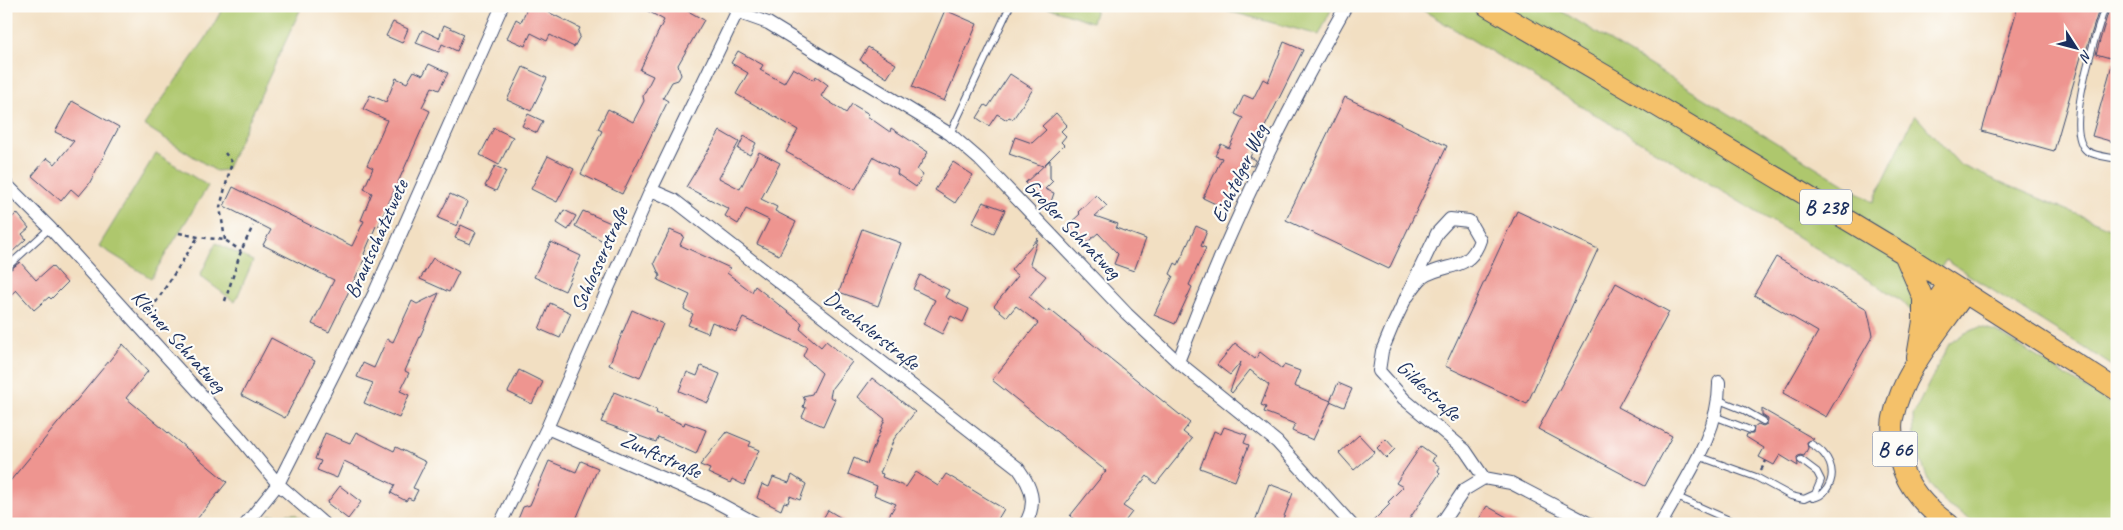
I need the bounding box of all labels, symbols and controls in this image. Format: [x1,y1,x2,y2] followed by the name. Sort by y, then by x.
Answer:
[2050,22,2100,72] north arrow
[2075,47,2096,66] text: N
[1205,118,1274,226] street label: Eichtelger Weg
[1019,174,1128,285] street label: Großer Schratweg
[338,175,414,302] street label: Brautschatztwete
[1800,190,1852,224] road number: B 238
[564,201,635,315] street label: Schlosserstraße
[126,284,233,399] street label: Kleiner Schratweg
[819,285,927,377] street label: Drechslerstraße
[1391,354,1468,428] street label: Gildestraße
[617,426,707,485] street label: Zunftstraße
[1872,432,1918,466] road number: B 66

